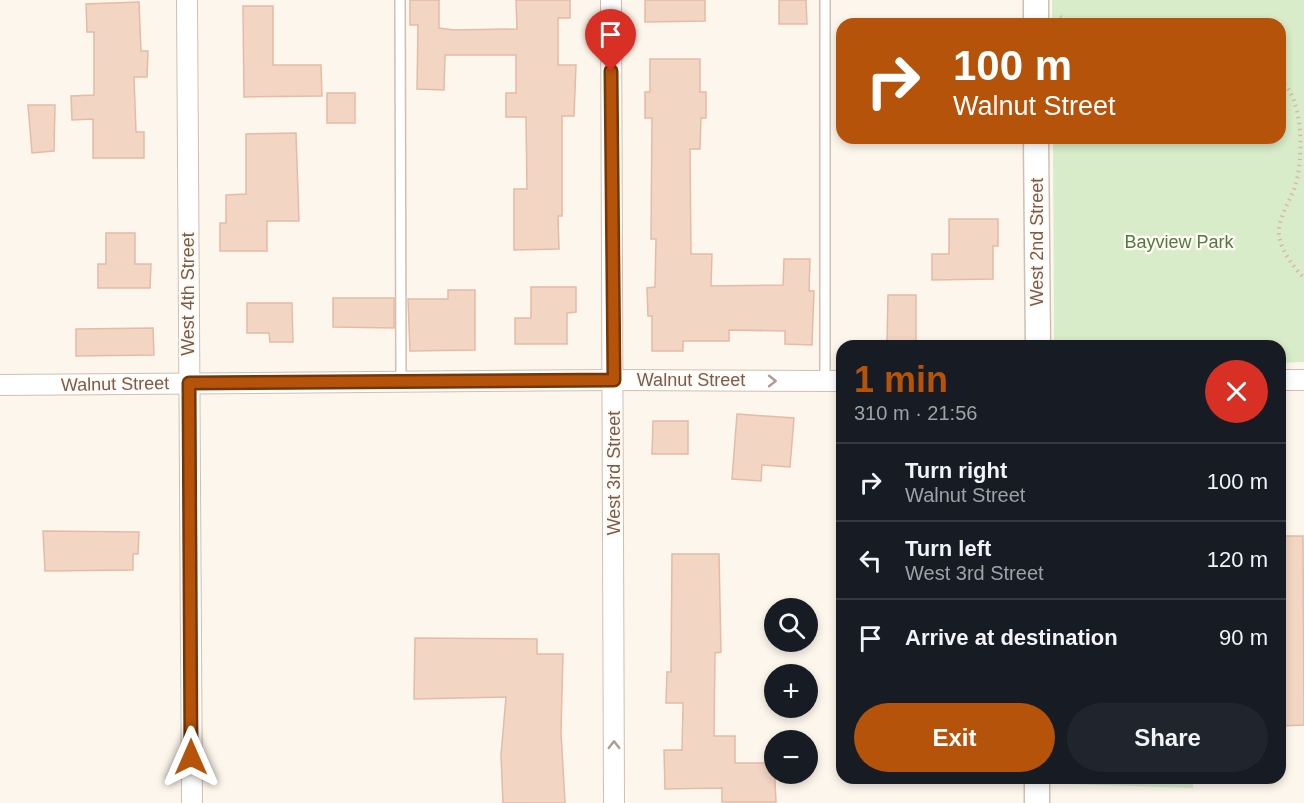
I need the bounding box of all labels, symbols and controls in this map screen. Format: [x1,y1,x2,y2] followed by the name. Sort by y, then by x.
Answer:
[585,9,636,71] pin
[594,18,627,51] icon: arrive
[854,42,932,120] icon: right
[953,42,1072,89] text: 100 m
[953,91,1116,121] text: Walnut Street
[1027,178,1047,306] street label: West 2nd Street
[178,232,198,356] street label: West 4th Street
[1124,232,1235,252] park label: Bayview Park
[854,359,948,400] text: 1 min
[1205,360,1268,423] button: close
[637,370,745,390] street label: Walnut Street
[61,373,169,395] street label: Walnut Street
[768,375,777,387] one-way arrow
[854,402,977,424] text: 310 m · 21:56
[604,411,624,535] street label: West 3rd Street
[905,458,1007,483] text: Turn right
[854,466,887,499] icon: right
[1207,469,1268,494] text: 100 m
[905,484,1025,506] text: Walnut Street
[905,536,991,561] text: Turn left
[854,544,887,577] icon: left
[1207,547,1268,572] text: 120 m
[905,562,1044,584] text: West 3rd Street
[764,598,818,784] map controls
[764,598,818,652] button: search
[854,622,887,655] icon: arrive
[905,625,1118,650] text: Arrive at destination
[1219,625,1268,650] text: 90 m
[764,664,818,718] button: +
[854,703,1055,772] button: Exit
[1067,703,1268,772] button: Share
[159,725,223,789] position arrow
[764,730,818,784] button: −
[608,740,620,749] one-way arrow

